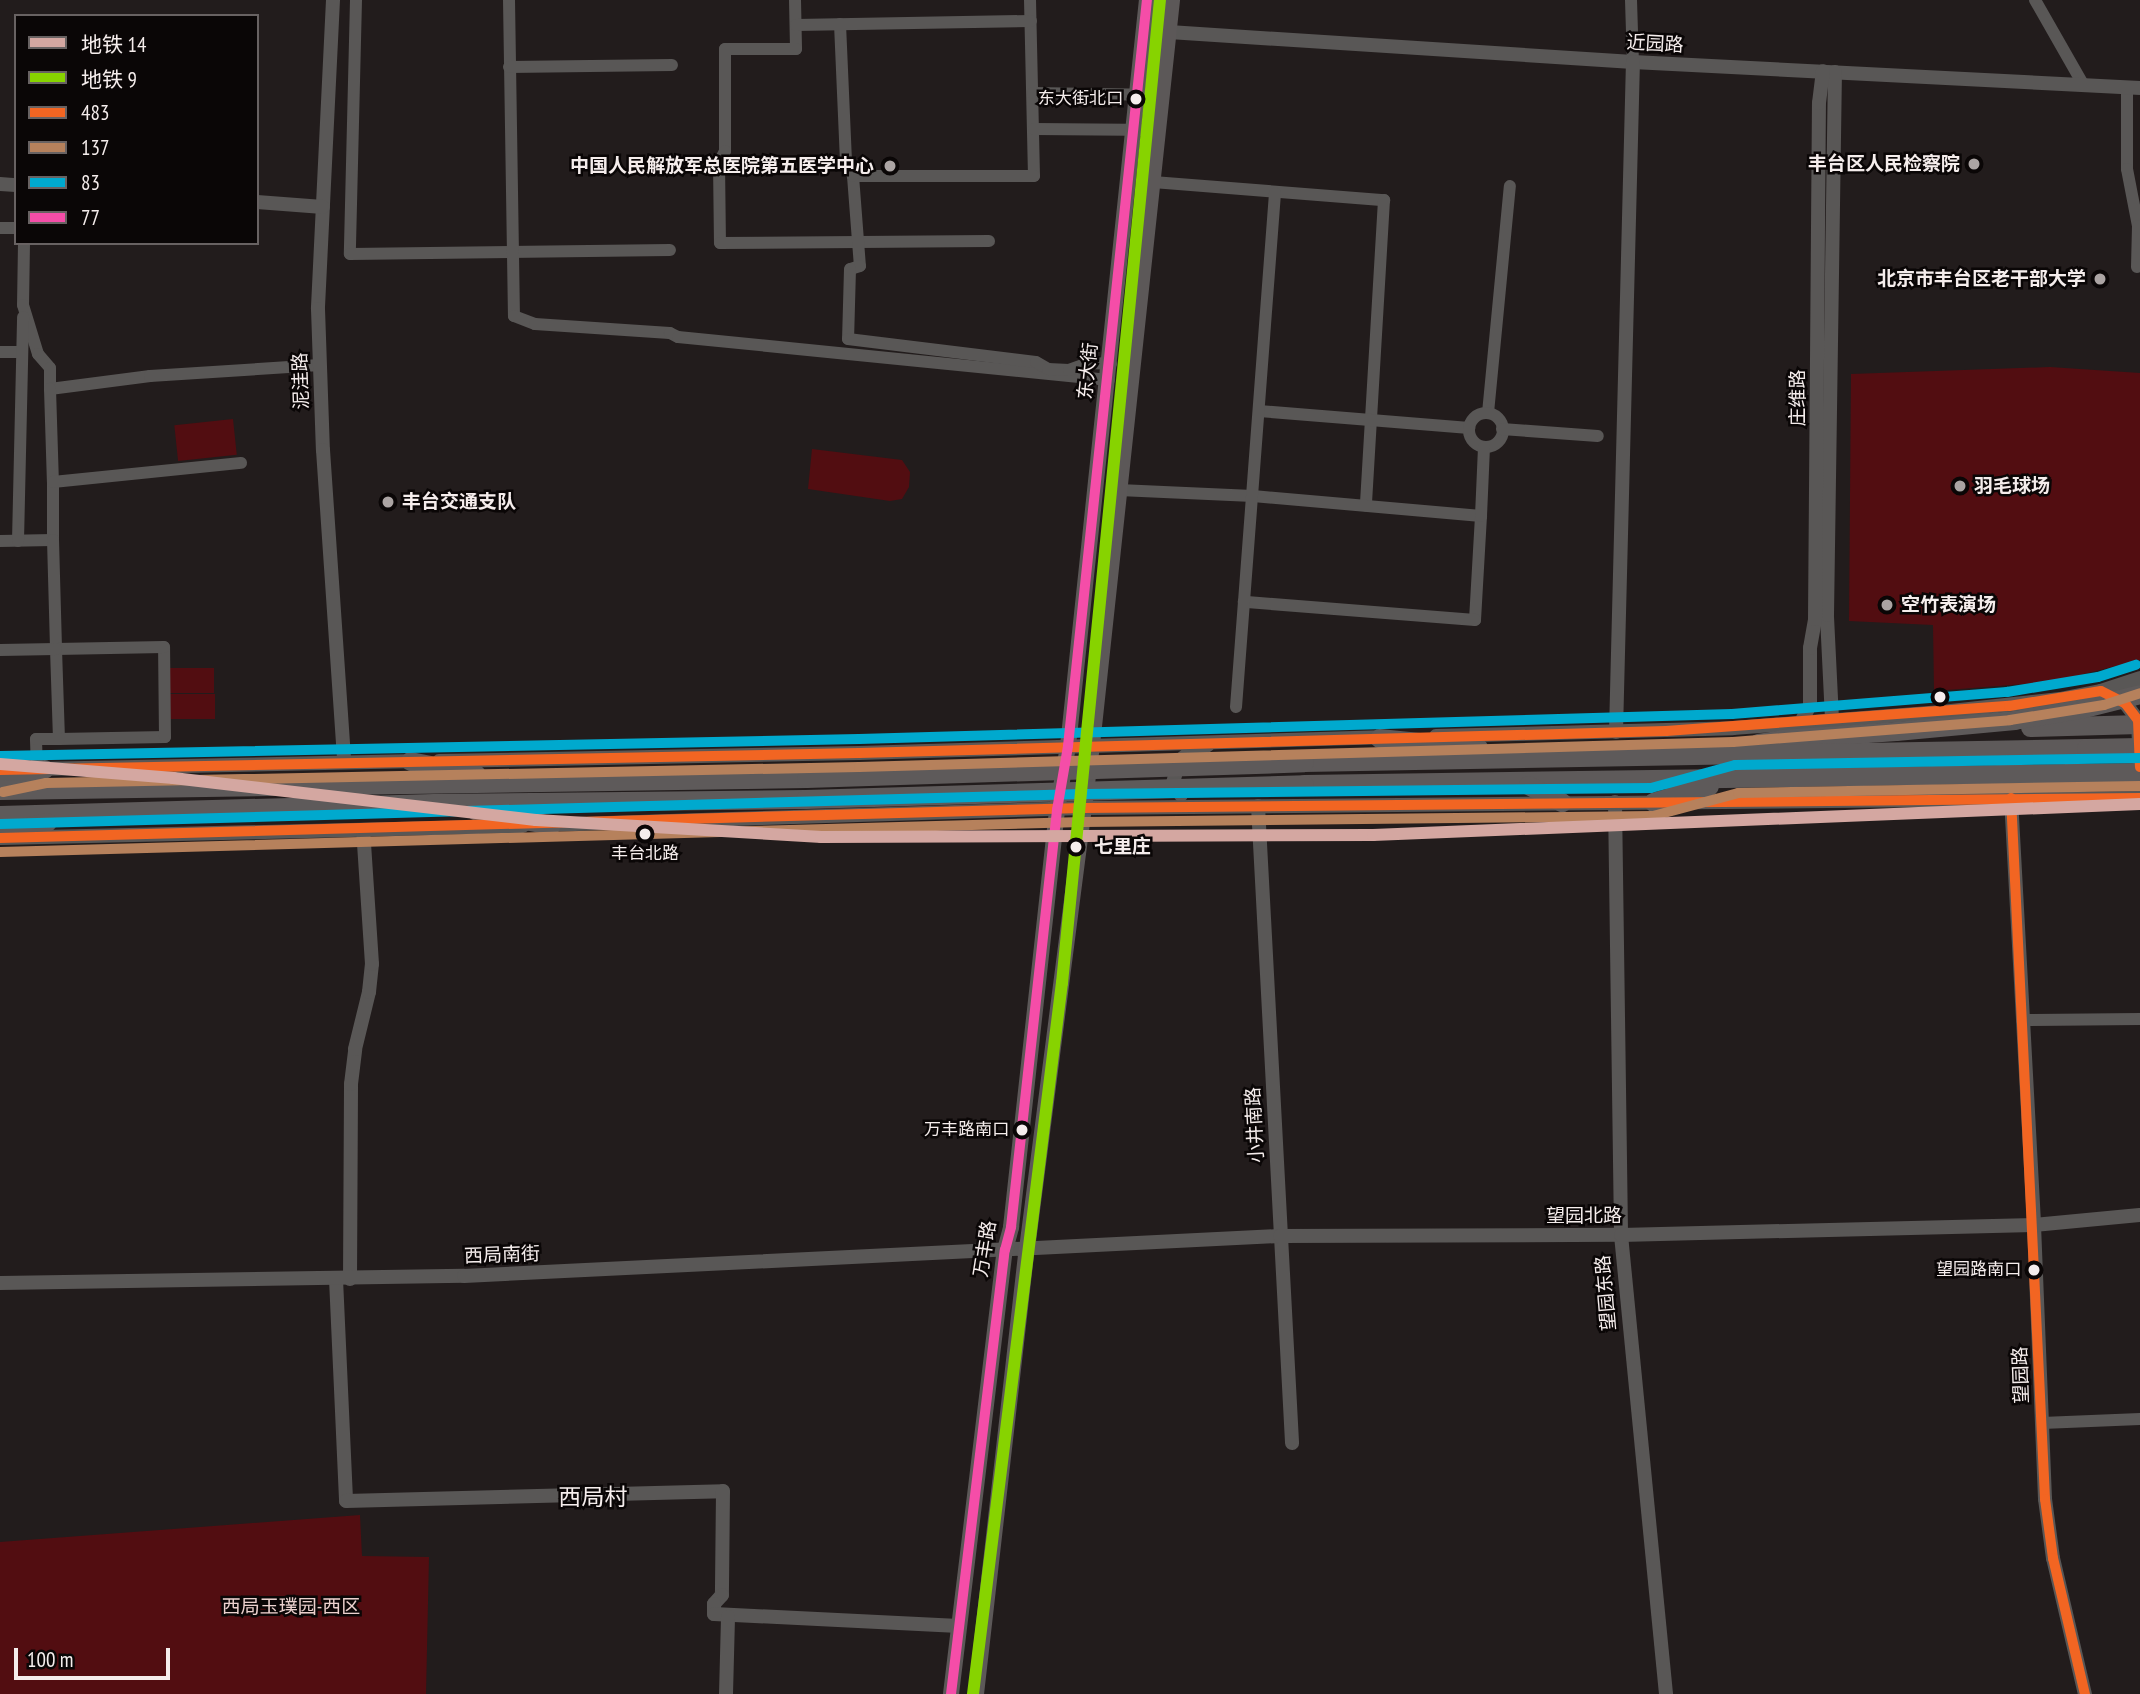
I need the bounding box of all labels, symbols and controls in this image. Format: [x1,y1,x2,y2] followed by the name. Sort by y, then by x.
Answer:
[14,14,259,245] legend
[81,31,146,58] text: 地铁 14
[1626,31,1684,57] street label: 近园路
[81,66,137,93] text: 地铁 9
[1038,89,1123,109] place label: 东大街北口
[1129,92,1143,106] marker: 东大街北口
[81,99,109,126] text: 483
[81,134,109,161] text: 137
[1808,153,1960,175] place label: 丰台区人民检察院
[570,155,874,177] place label: 中国人民解放军总医院第五医学中心
[880,156,900,176] marker: 中国人民解放军总医院第五医学中心
[1966,156,1982,172] marker: 丰台区人民检察院
[81,169,100,196] text: 83
[81,204,100,231] text: 77
[1877,268,2086,290] place label: 北京市丰台区老干部大学
[2092,271,2108,287] marker: 北京市丰台区老干部大学
[1074,341,1102,401] street label: 东大街
[289,352,313,410] street label: 泥洼路
[1787,370,1809,426] street label: 庄维路
[1974,475,2050,497] place label: 羽毛球场
[1952,478,1968,494] marker: 羽毛球场
[402,491,516,513] place label: 丰台交通支队
[380,494,396,510] marker: 丰台交通支队
[1901,594,1996,616] place label: 空竹表演场
[1879,597,1895,613] marker: 空竹表演场
[1933,690,1947,704] unlabelled marker
[638,827,652,841] marker: 丰台北路
[1064,835,1088,859] marker: 七里庄
[1094,836,1151,858] place label: 七里庄
[611,844,679,864] place label: 丰台北路
[1242,1086,1268,1164] street label: 小井南路
[924,1120,1009,1140] place label: 万丰路南口
[1015,1123,1029,1137] marker: 万丰路南口
[1546,1205,1622,1227] street label: 望园北路
[969,1219,1001,1279] street label: 万丰路
[464,1242,540,1268] street label: 西局南街
[1591,1254,1621,1332] street label: 望园东路
[1936,1260,2021,1280] place label: 望园路南口
[2027,1263,2041,1277] marker: 望园路南口
[2009,1346,2033,1404] street label: 望园路
[559,1483,627,1511] district label: 西局村
[222,1596,360,1618] park label: 西局玉璞园-西区
[18,1634,173,1678] scale bar
[27,1646,73,1673] text: 100 m

